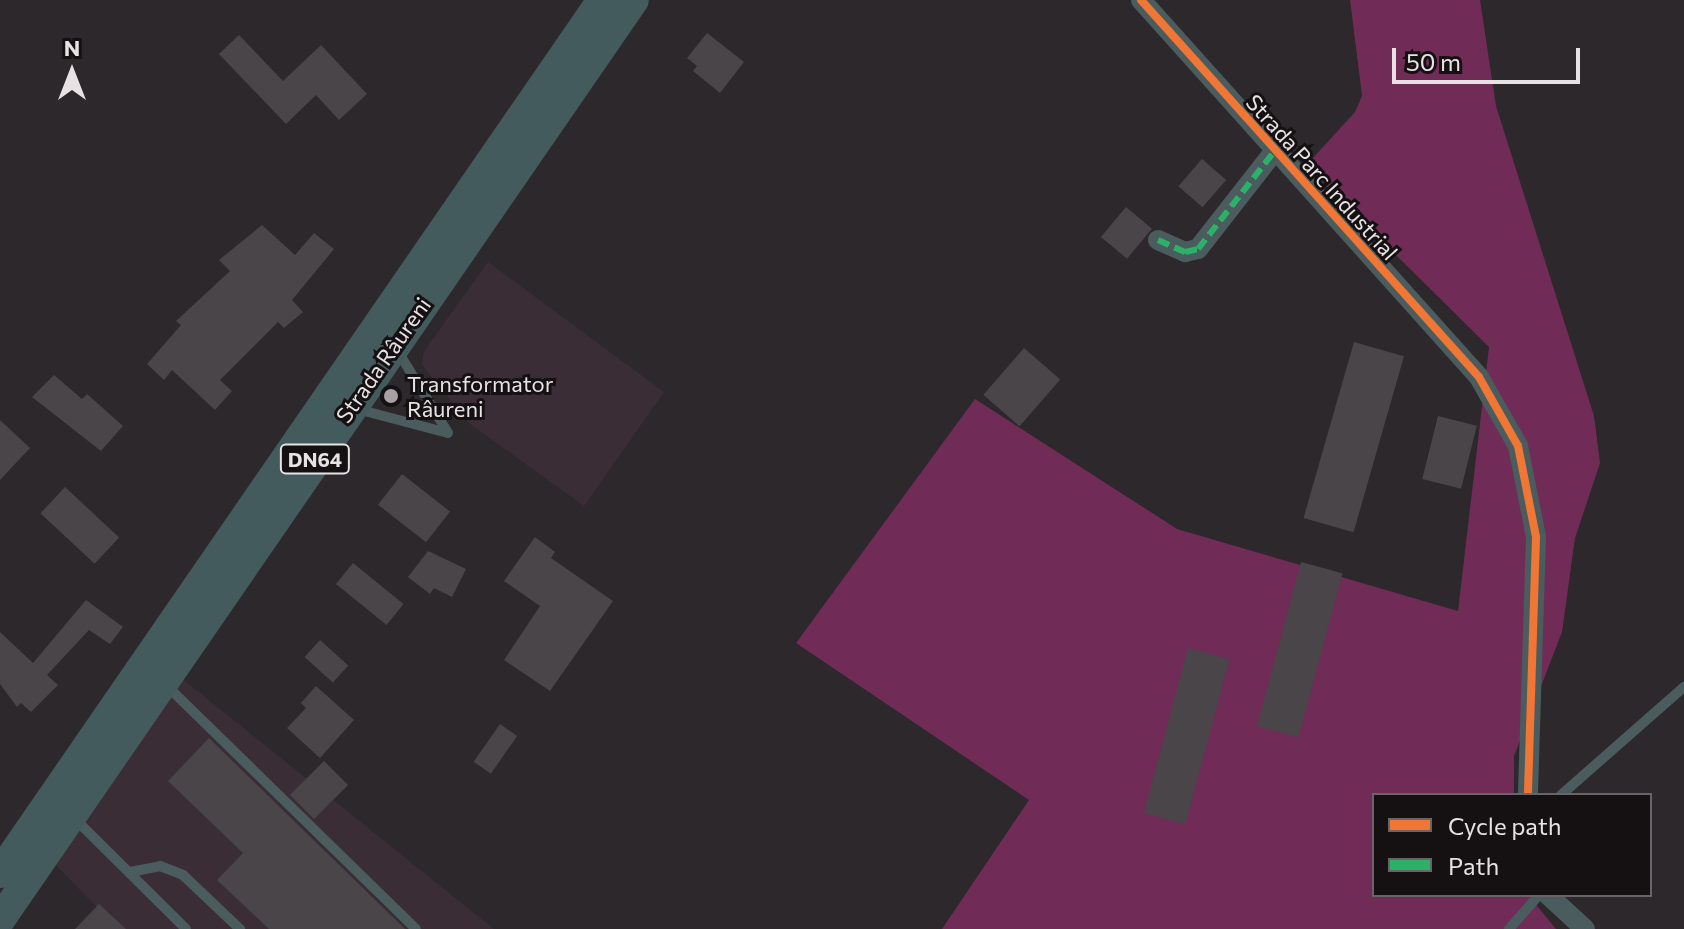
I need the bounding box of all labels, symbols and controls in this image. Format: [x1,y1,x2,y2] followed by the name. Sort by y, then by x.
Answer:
[32,32,112,112] north arrow
[1396,32,1584,82] scale bar
[64,34,80,61] text: N
[1406,47,1461,76] text: 50 m
[1241,89,1403,265] street label: Strada Parc Industrial
[330,292,436,428] street label: Strada Râureni
[407,370,553,422] place label: Transformator Râureni
[382,387,400,405] marker: Transformator Râureni
[279,443,351,475] road number: DN64
[1372,793,1652,897] legend
[1448,811,1562,840] text: Cycle path
[1448,851,1499,880] text: Path

